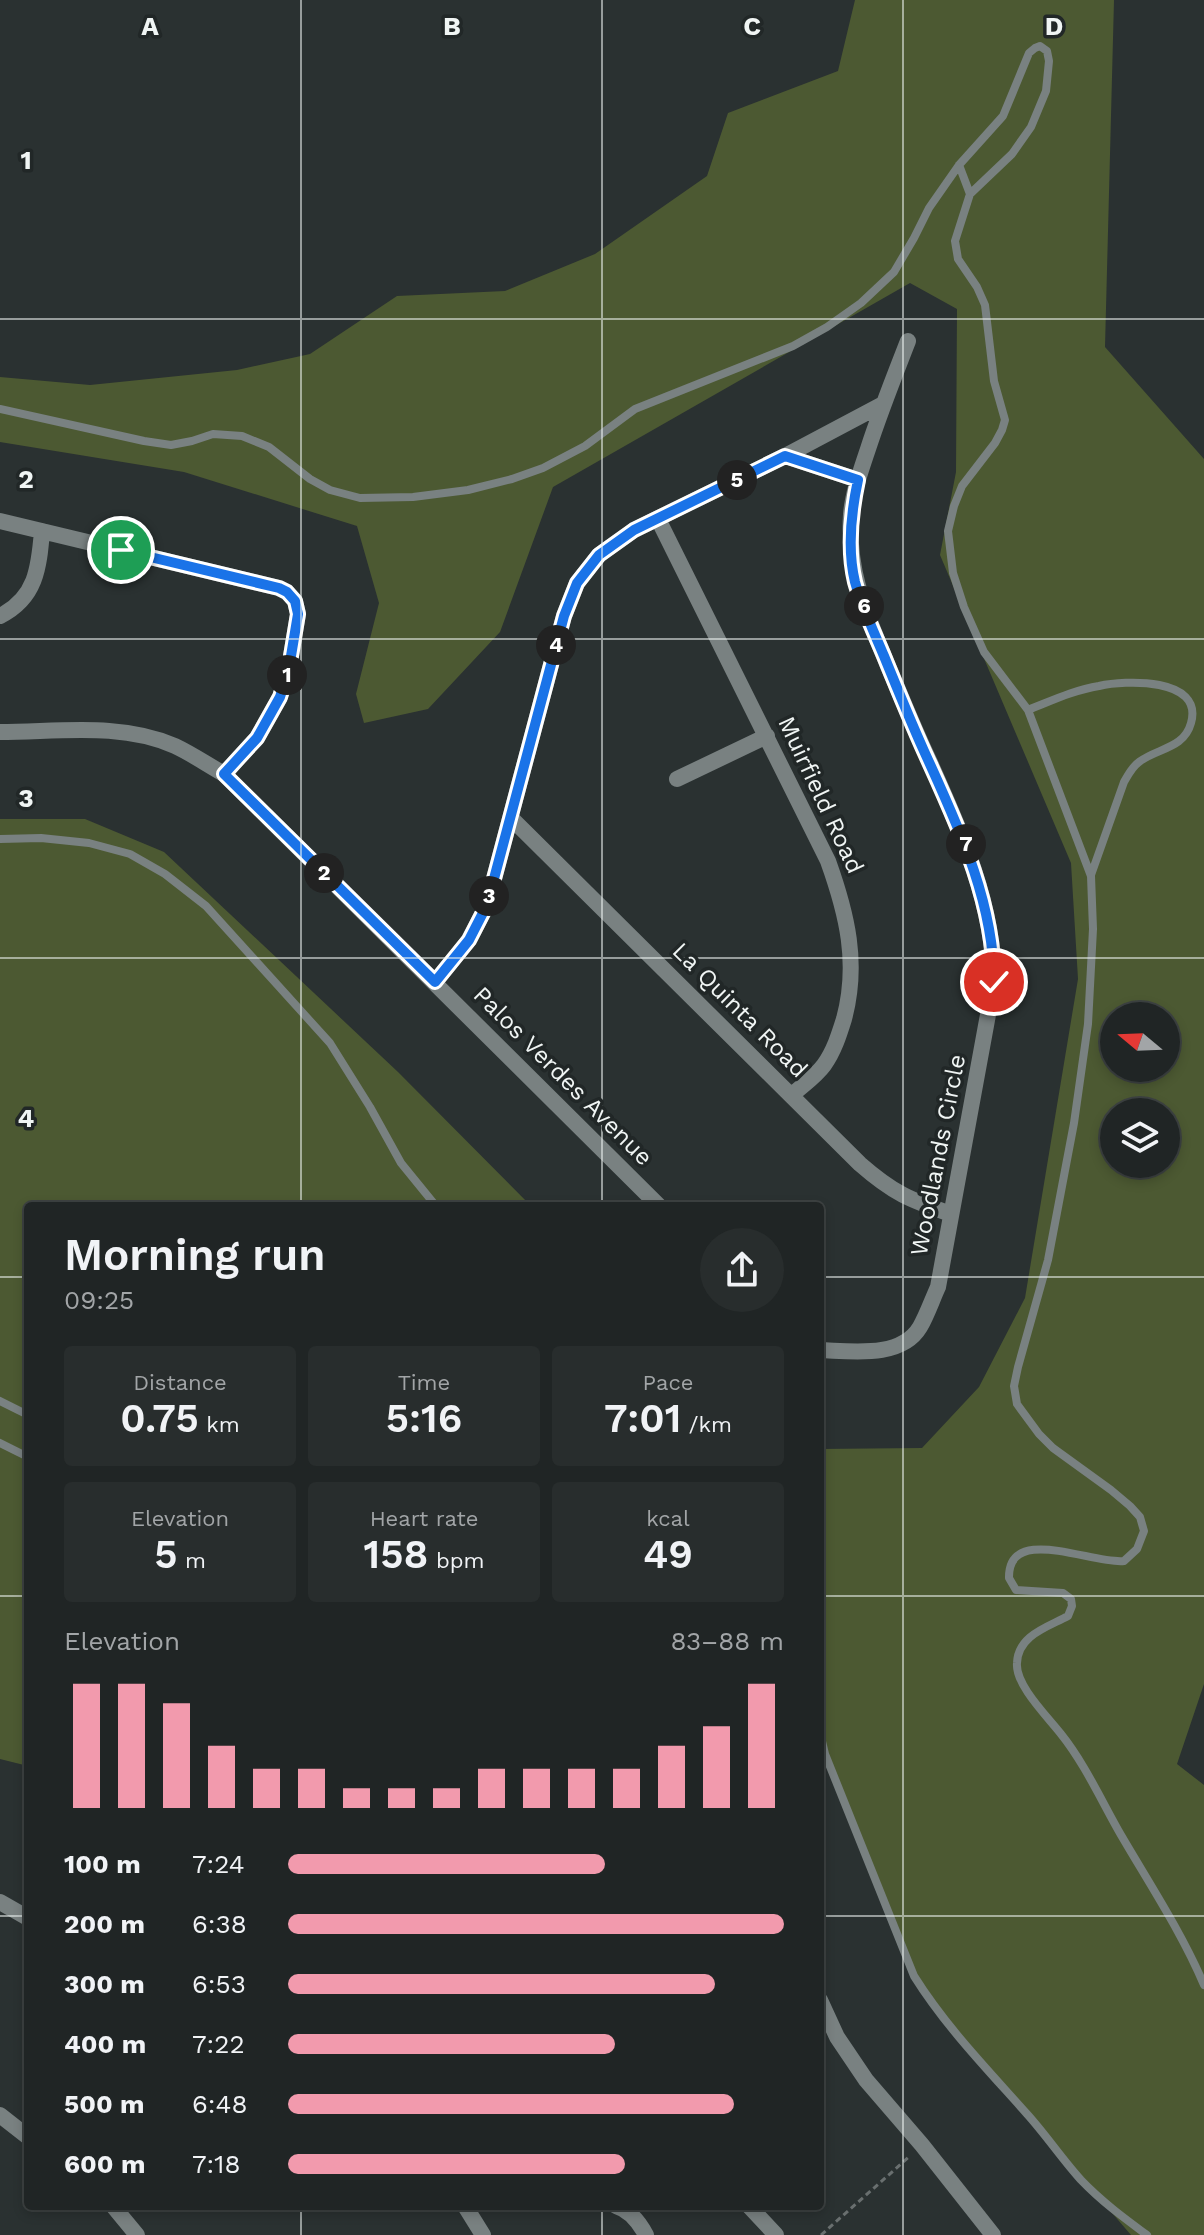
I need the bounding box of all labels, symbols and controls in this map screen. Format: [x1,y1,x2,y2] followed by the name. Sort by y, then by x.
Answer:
[141,11,159,41] text: A
[443,11,461,41] text: B
[743,11,761,41] text: C
[1045,11,1063,41] text: D
[20,145,32,175] text: 1
[717,460,757,500] pin: 5
[18,464,34,494] text: 2
[731,467,743,492] text: 5
[87,516,155,584] pin
[99,528,143,572] icon: arrive
[844,586,884,626] pin: 6
[857,593,871,618] text: 6
[536,625,576,665] pin: 4
[549,632,563,657] text: 4
[267,655,307,695] pin: 1
[282,662,292,687] text: 1
[772,712,870,878] street label: Muirfield Road
[18,783,34,813] text: 3
[946,824,986,864] pin: 7
[959,831,973,856] text: 7
[304,853,344,893] pin: 2
[317,860,331,885] text: 2
[469,876,509,916] pin: 3
[482,883,496,908] text: 3
[667,937,813,1083] street label: La Quinta Road
[960,948,1028,1016] pin
[972,960,1016,1004] icon: check
[468,981,658,1171] street label: Palos Verdes Avenue
[1100,1002,1180,1082] north arrow
[1100,1002,1180,1178] map controls
[905,1052,971,1258] street label: Woodlands Circle
[1100,1098,1180,1178] button: layers
[18,1103,35,1133] text: 4
[700,1228,784,1312] button: share
[64,1229,325,1281] text: Morning run
[64,1285,134,1315] text: 09:25
[133,1370,227,1395] text: Distance
[398,1370,450,1395] text: Time
[643,1370,693,1395] text: Pace
[120,1395,199,1442] text: 0.75
[386,1395,462,1442] text: 5:16
[604,1395,681,1442] text: 7:01
[199,1412,240,1437] text: km
[681,1412,732,1437] text: /km
[131,1506,229,1531] text: Elevation
[370,1506,478,1531] text: Heart rate
[646,1506,690,1531] text: kcal
[154,1531,177,1578] text: 5
[364,1531,428,1578] text: 158
[643,1531,693,1578] text: 49
[177,1548,206,1573] text: m
[428,1548,484,1573] text: bpm
[64,1626,180,1656] text: Elevation
[670,1626,784,1656] text: 83–88 m
[64,1849,141,1879] text: 100 m
[192,1849,245,1879] text: 7:24
[64,1909,145,1939] text: 200 m
[192,1909,247,1939] text: 6:38
[64,1969,145,1999] text: 300 m
[192,1969,246,1999] text: 6:53
[64,2029,146,2059] text: 400 m
[192,2029,245,2059] text: 7:22
[64,2089,145,2119] text: 500 m
[192,2089,247,2119] text: 6:48
[64,2149,145,2179] text: 600 m
[192,2149,240,2179] text: 7:18

